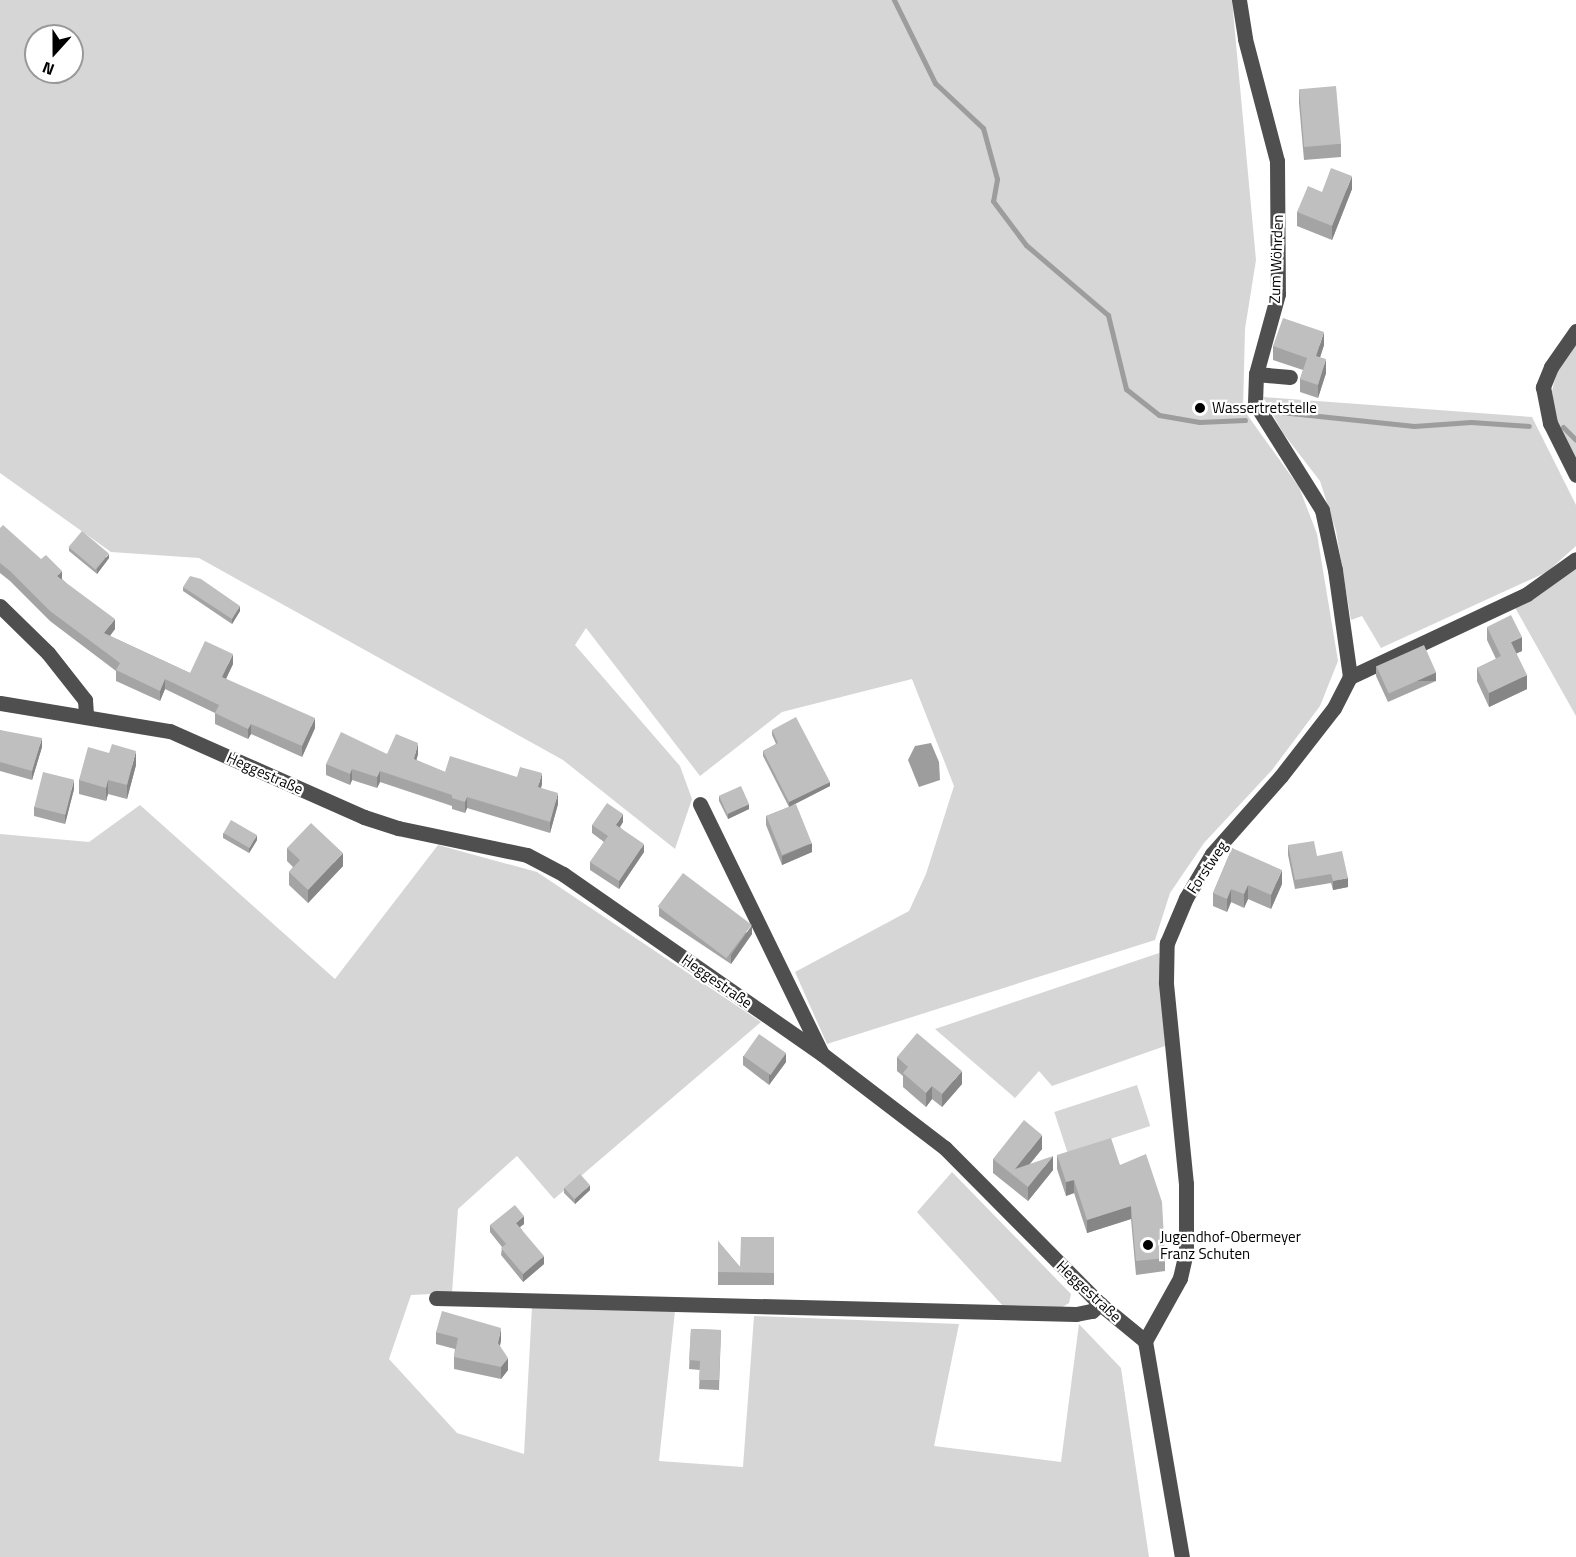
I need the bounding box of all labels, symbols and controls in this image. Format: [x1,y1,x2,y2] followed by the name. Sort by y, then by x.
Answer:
[24,24,84,84] north arrow
[39,56,58,82] text: N
[1265,214,1287,304] street label: Zum Wöhrden
[1212,399,1317,417] place label: Wassertretstelle
[1193,401,1207,415] marker: Wassertretstelle
[224,748,306,798] street label: Heggestraße
[1183,837,1231,897] street label: Forstweg
[678,950,756,1012] street label: Heggestraße
[1160,1227,1301,1262] place label: Jugendhof-Obermeyer Franz Schuten
[1141,1238,1155,1252] marker: Jugendhof-Obermeyer Franz Schuten
[1053,1257,1125,1325] street label: Heggestraße

